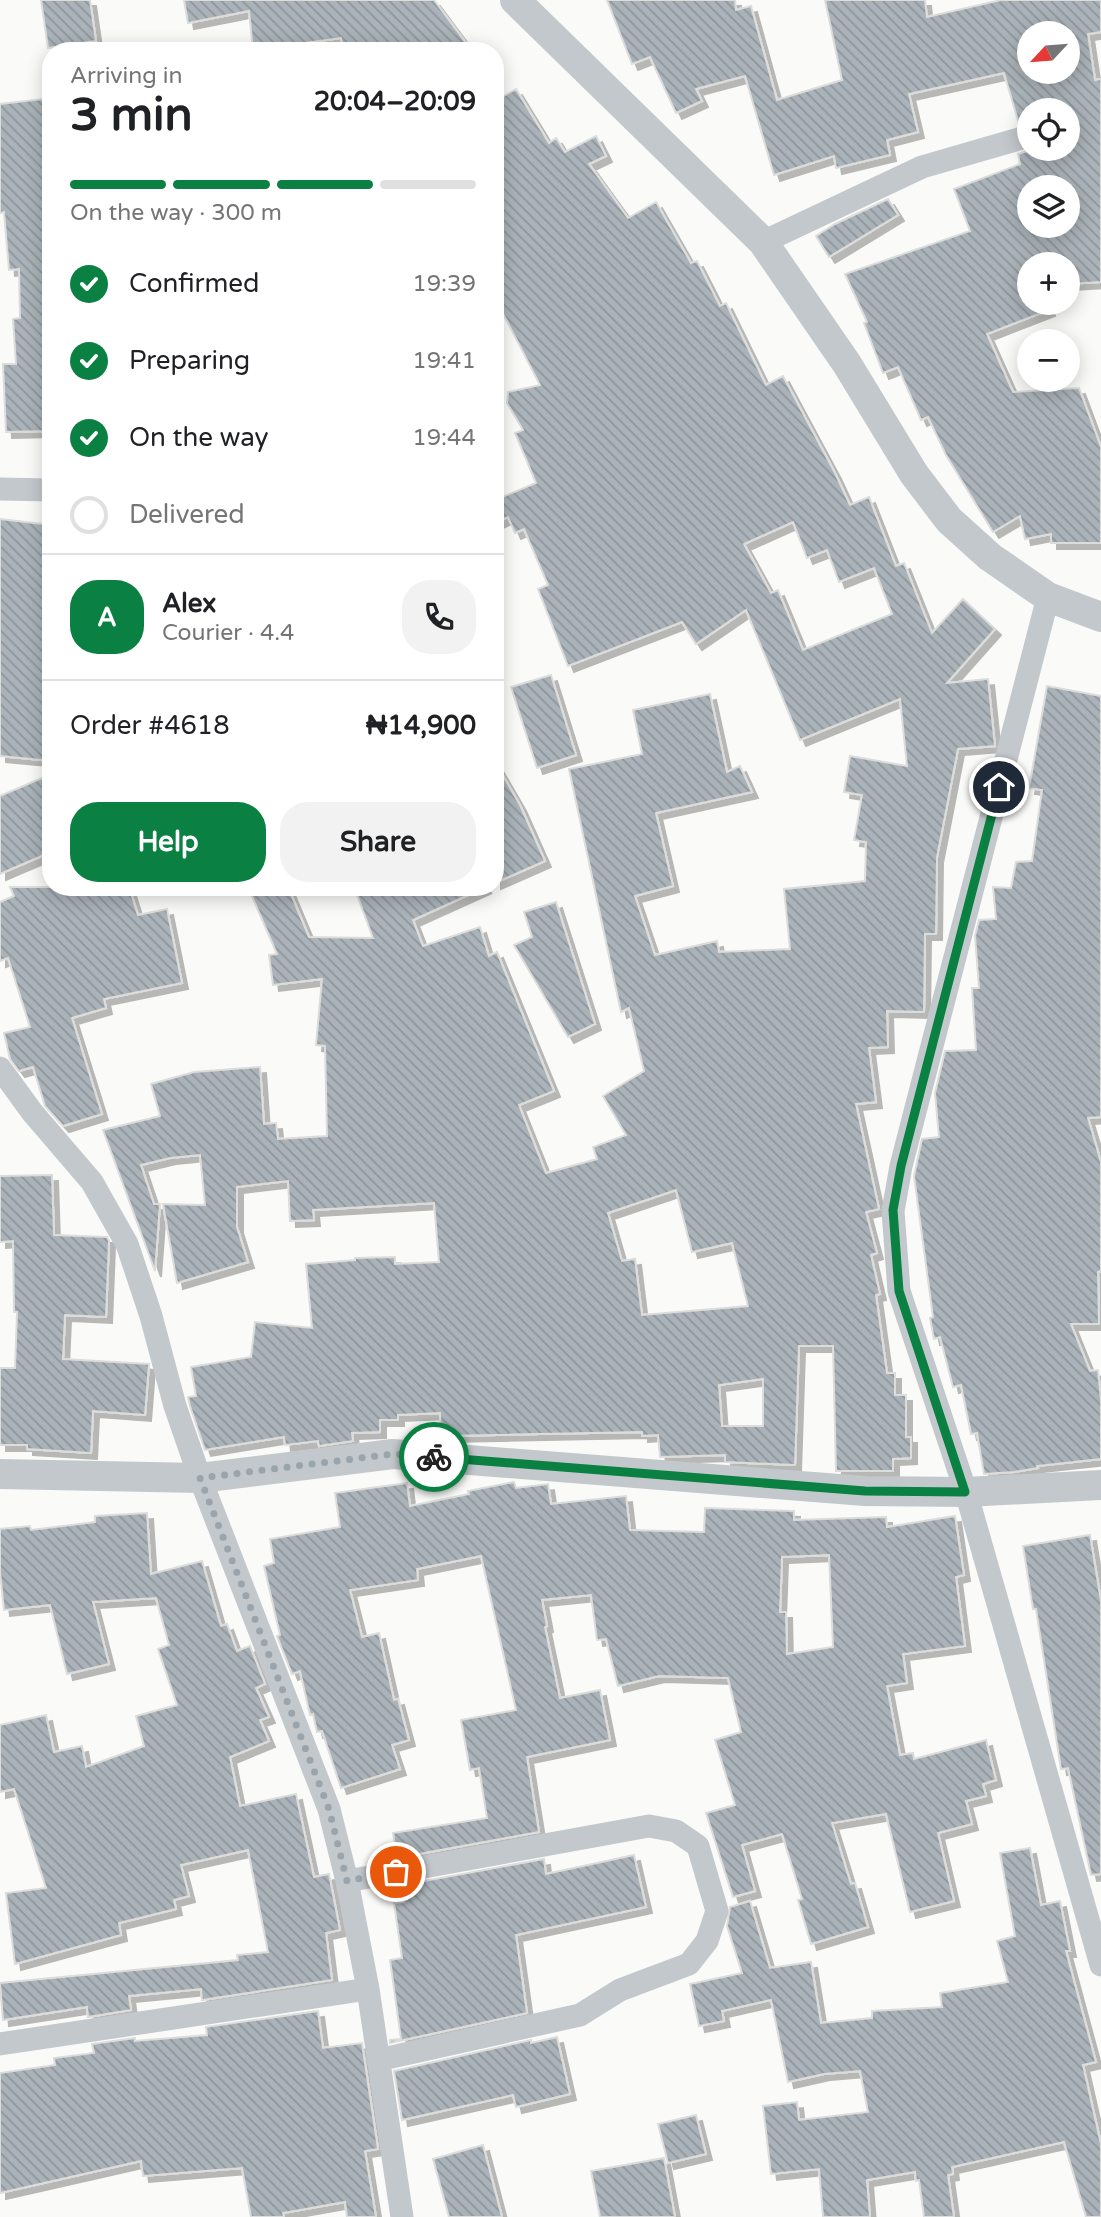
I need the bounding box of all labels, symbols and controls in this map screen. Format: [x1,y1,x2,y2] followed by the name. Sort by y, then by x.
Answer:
[1017,21,1080,84] north arrow
[1017,21,1080,392] map controls
[70,62,183,90] text: Arriving in
[314,86,476,117] text: 20:04–20:09
[70,88,193,143] text: 3 min
[1017,98,1080,161] button: locate
[1017,175,1080,238] button: layers
[70,199,282,227] text: On the way · 300 m
[1017,252,1080,315] button: +
[70,265,108,303] icon: check
[129,268,259,299] text: Confirmed
[412,270,476,298] text: 19:39
[1017,329,1080,392] button: −
[70,342,108,380] icon: check
[129,345,250,376] text: Preparing
[412,347,476,375] text: 19:41
[70,419,108,457] icon: check
[129,422,269,453] text: On the way
[412,424,476,452] text: 19:44
[129,499,245,530] text: Delivered
[402,580,476,654] button: phone
[162,588,216,619] text: Alex
[97,602,117,633] text: A
[162,619,294,647] text: Courier · 4.4
[70,710,230,741] text: Order #4618
[366,710,476,741] text: ₦14,900
[969,757,1029,817] pin
[980,768,1018,806] icon: home
[70,802,266,882] button: Help
[280,802,476,882] button: Share
[399,1422,469,1492] courier
[415,1438,453,1476] icon: bike
[366,1842,426,1902] pin
[377,1853,415,1891] icon: bag

